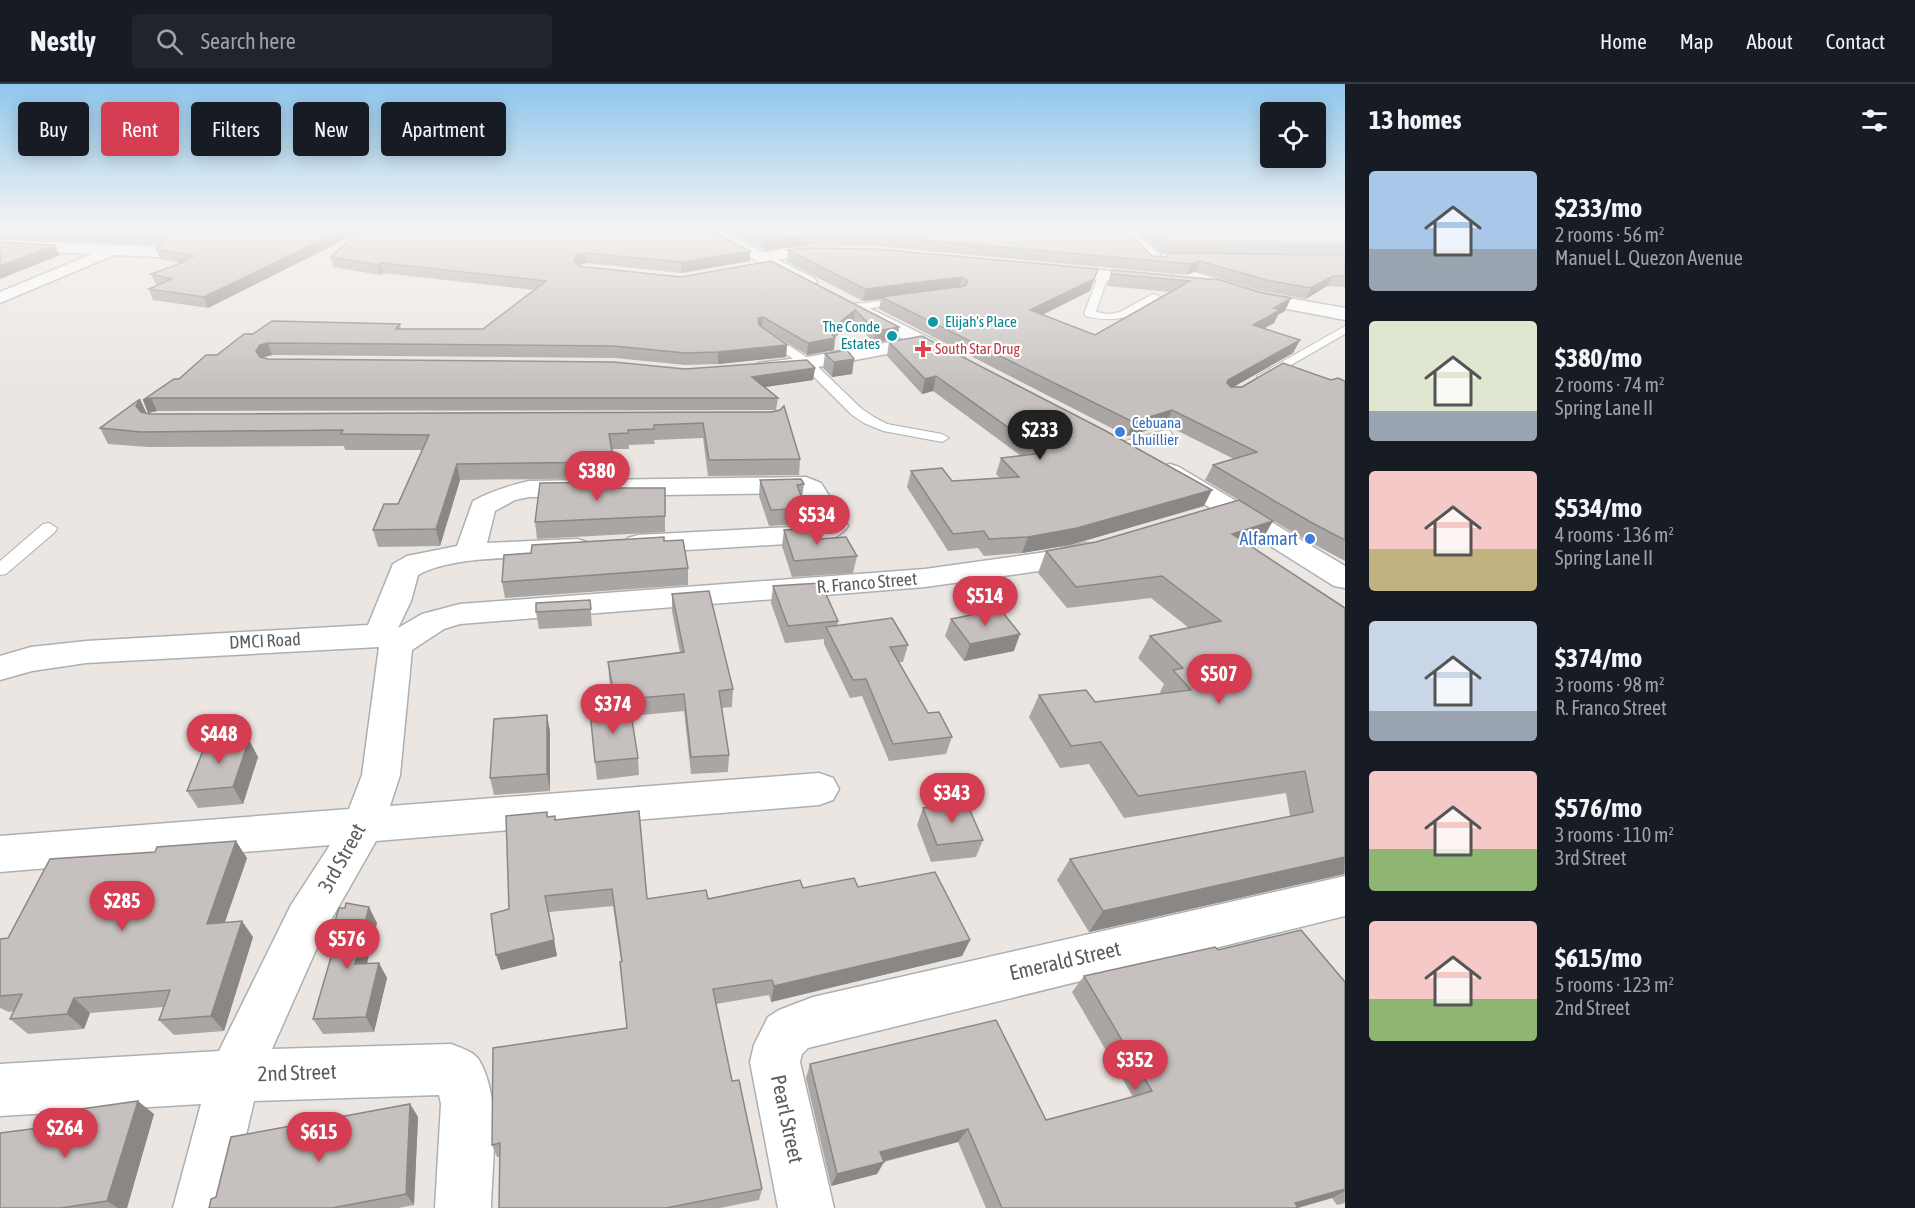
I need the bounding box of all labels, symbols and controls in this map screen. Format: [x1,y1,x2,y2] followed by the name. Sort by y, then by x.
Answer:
[132,14,552,68] search box
[30,25,96,57] text: Nestly
[153,25,186,58] icon: search
[201,28,296,54] text: Search here
[1600,29,1647,53] text: Home
[1680,29,1714,53] text: Map
[1747,29,1793,53] text: About
[1826,29,1885,53] text: Contact
[18,102,89,156] chip: Buy
[101,102,179,156] chip: Rent
[191,102,281,156] chip: Filters
[293,102,369,156] chip: New
[381,102,506,156] chip: Apartment
[1260,102,1326,168] map controls
[1260,102,1326,168] button: locate
[1858,104,1891,137] icon: filters
[1369,105,1462,135] text: 13 homes
[1555,193,1642,223] text: $233/mo
[1417,195,1489,267] icon: home
[1555,223,1665,246] text: 2 rooms · 56 m²
[1555,246,1743,269] text: Manuel L. Quezon Avenue
[945,313,1017,330] place label: Elijah's Place
[926,315,940,329] marker: Elijah's Place
[823,318,880,352] place label: The Conde Estates
[885,329,899,343] marker: The Conde Estates
[935,340,1020,357] place label: South Star Drug
[916,342,930,356] marker: South Star Drug
[1555,343,1642,373] text: $380/mo
[1417,345,1489,417] icon: home
[1555,373,1665,396] text: 2 rooms · 74 m²
[1555,396,1653,419] text: Spring Lane II
[1004,410,1076,461] pin: $233
[1132,414,1181,448] place label: Cebuana Lhuillier
[1022,418,1058,441] text: $233
[1113,425,1127,439] marker: Cebuana Lhuillier
[561,451,633,502] pin: $380
[579,459,615,482] text: $380
[1555,493,1642,523] text: $534/mo
[781,495,853,546] pin: $534
[1417,495,1489,567] icon: home
[799,503,835,526] text: $534
[1555,523,1674,546] text: 4 rooms · 136 m²
[1239,528,1298,549] place label: Alfamart
[1303,532,1317,546] marker: Alfamart
[1555,546,1653,569] text: Spring Lane II
[816,568,918,597] street label: R. Franco Street
[949,576,1021,627] pin: $514
[967,584,1003,607] text: $514
[229,628,301,653] street label: DMCI Road
[1555,643,1642,673] text: $374/mo
[1417,645,1489,717] icon: home
[1183,654,1255,705] pin: $507
[1201,662,1237,685] text: $507
[1555,673,1665,696] text: 3 rooms · 98 m²
[577,684,649,735] pin: $374
[595,692,631,715] text: $374
[1555,696,1667,719] text: R. Franco Street
[183,714,255,765] pin: $448
[201,722,237,745] text: $448
[916,773,988,824] pin: $343
[934,781,970,804] text: $343
[1555,793,1642,823] text: $576/mo
[1417,795,1489,867] icon: home
[312,819,370,896] street label: 3rd Street
[1555,823,1674,846] text: 3 rooms · 110 m²
[1555,846,1626,869] text: 3rd Street
[86,881,158,932] pin: $285
[104,889,140,912] text: $285
[311,919,383,970] pin: $576
[329,927,365,950] text: $576
[1007,936,1123,984] street label: Emerald Street
[1555,943,1642,973] text: $615/mo
[1417,945,1489,1017] icon: home
[1555,973,1674,996] text: 5 rooms · 123 m²
[1555,996,1630,1019] text: 2nd Street
[1099,1040,1171,1091] pin: $352
[1117,1048,1153,1071] text: $352
[257,1059,337,1085] street label: 2nd Street
[767,1072,809,1165] street label: Pearl Street
[29,1108,101,1159] pin: $264
[283,1112,355,1163] pin: $615
[47,1116,83,1139] text: $264
[301,1120,337,1143] text: $615

